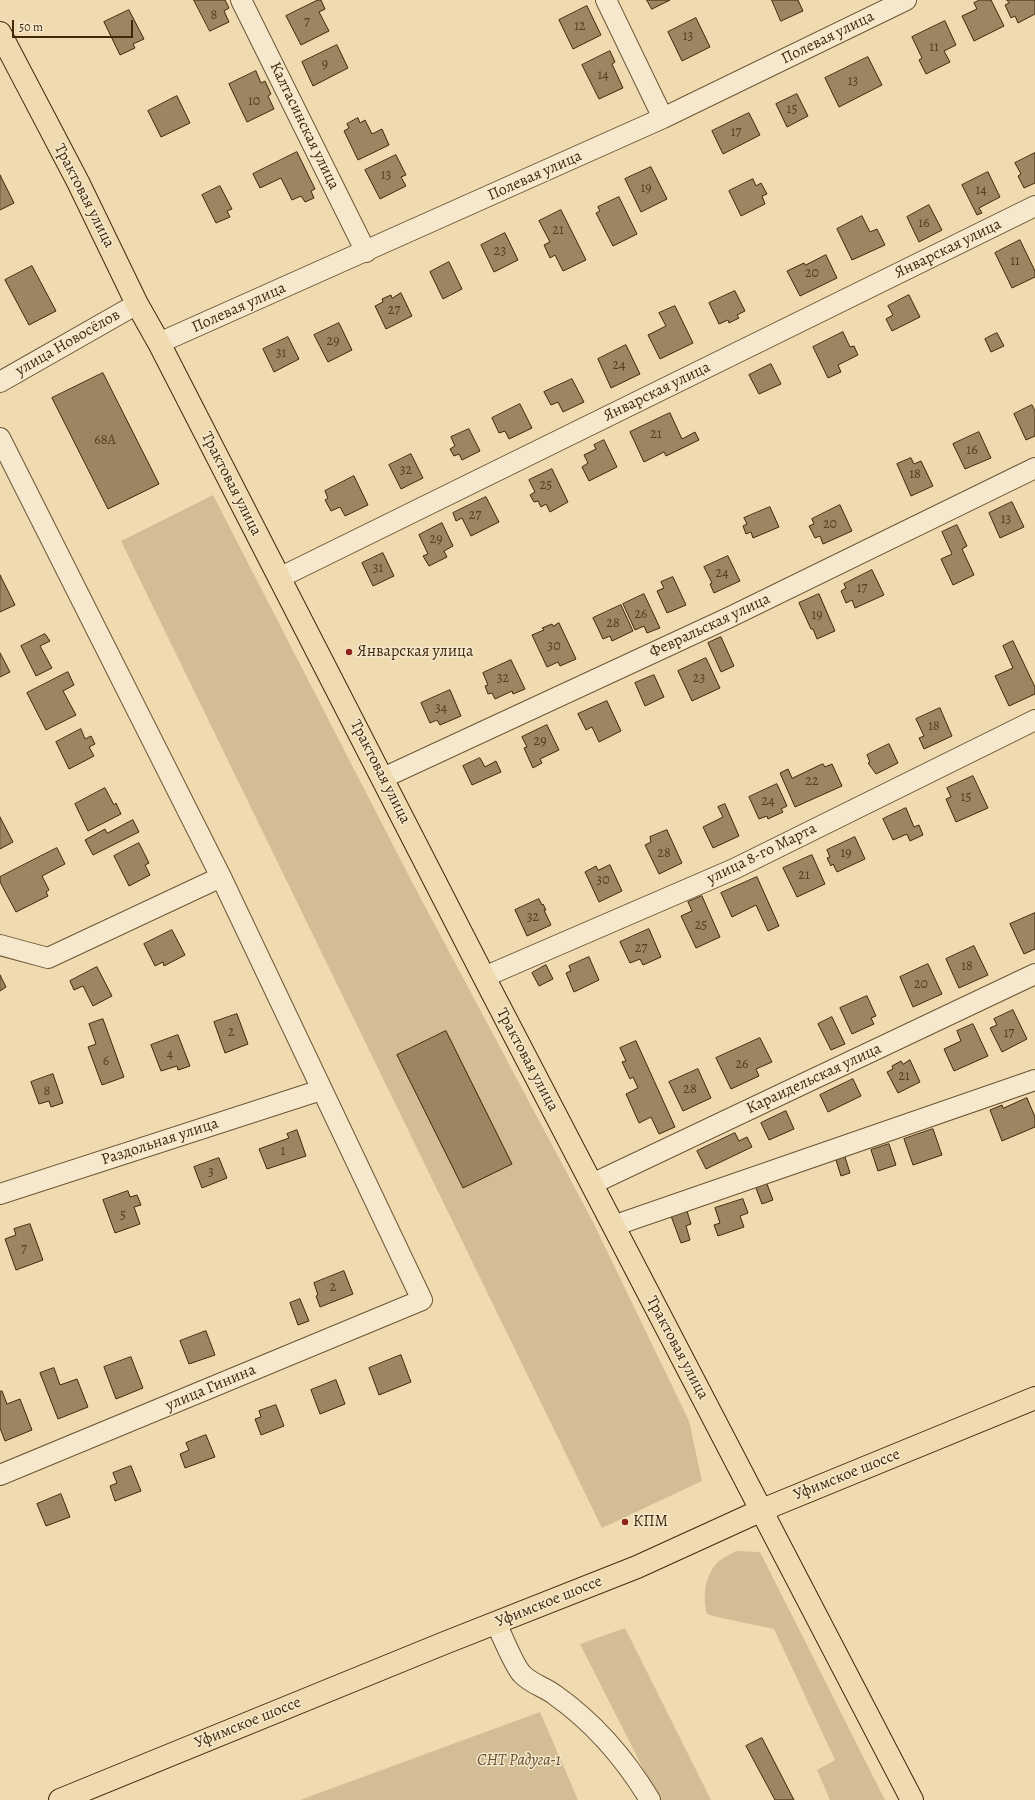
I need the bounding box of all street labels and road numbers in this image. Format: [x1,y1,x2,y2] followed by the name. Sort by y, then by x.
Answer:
[778,7,878,69] street label: Полевая улица
[265,59,343,193] street label: Калтасинская улица
[50,141,118,251] street label: Трактовая улица
[485,147,585,205] street label: Полевая улица
[891,215,1005,283] street label: Январская улица
[189,279,289,337] street label: Полевая улица
[12,305,124,381] street label: улица Новосёлов
[600,358,714,426] street label: Январская улица
[197,429,265,539] street label: Трактовая улица
[647,590,773,662] street label: Февральская улица
[346,717,414,827] street label: Трактовая улица
[704,819,820,889] street label: улица 8-го Марта
[492,1005,562,1115] street label: Трактовая улица
[743,1039,885,1119] street label: Караидельская улица
[99,1114,221,1170] street label: Раздольная улица
[642,1293,712,1403] street label: Трактовая улица
[163,1360,259,1416] street label: улица Гинина
[791,1445,903,1505] street label: Уфимское шоссе
[493,1572,605,1632] street label: Уфимское шоссе
[192,1693,304,1753] street label: Уфимское шоссе

